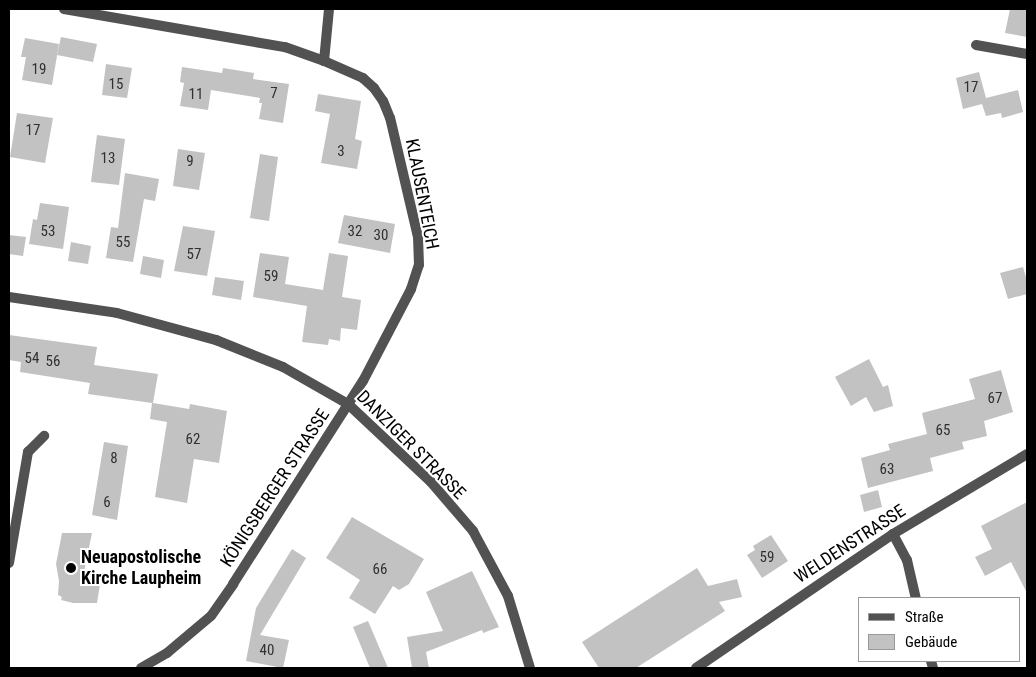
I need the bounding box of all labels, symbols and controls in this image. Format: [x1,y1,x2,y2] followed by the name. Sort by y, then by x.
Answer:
[32,61,46,79] house number: 19
[109,76,123,94] house number: 15
[964,79,978,97] house number: 17
[270,85,278,103] house number: 7
[189,86,203,104] house number: 11
[26,122,40,140] house number: 17
[401,137,443,251] street label: KLAUSENTEICH
[337,143,345,161] house number: 3
[101,150,115,168] house number: 13
[186,153,194,171] house number: 9
[41,223,55,241] house number: 53
[348,223,362,241] house number: 32
[374,227,388,245] house number: 30
[116,234,130,252] house number: 55
[187,246,201,264] house number: 57
[264,268,278,286] house number: 59
[25,350,39,368] house number: 54
[46,353,60,371] house number: 56
[352,386,470,504] street label: DANZIGER STRASSE
[988,390,1002,408] house number: 67
[216,405,334,571] street label: KÖNIGSBERGER STRASSE
[936,422,950,440] house number: 65
[186,431,200,449] house number: 62
[110,450,118,468] house number: 8
[880,461,894,479] house number: 63
[103,494,111,512] house number: 6
[791,500,909,588] street label: WELDENSTRASSE
[81,547,201,590] place label: Neuapostolische Kirche Laupheim
[760,549,774,567] house number: 59
[373,561,387,579] house number: 66
[65,562,77,574] marker: Neuapostolische Kirche Laupheim
[858,597,1021,662] legend
[905,608,944,626] text: Straße
[905,633,957,651] text: Gebäude
[260,642,274,660] house number: 40

